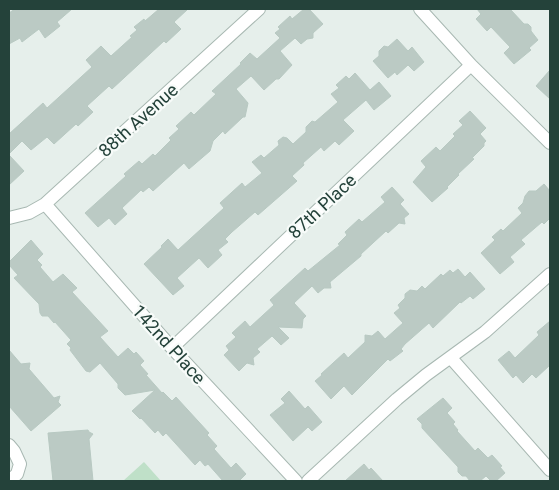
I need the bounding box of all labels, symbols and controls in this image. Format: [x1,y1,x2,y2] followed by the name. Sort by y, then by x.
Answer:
[94,79,182,161] street label: 88th Avenue
[284,169,360,243] street label: 87th Place
[128,300,210,388] street label: 142nd Place

